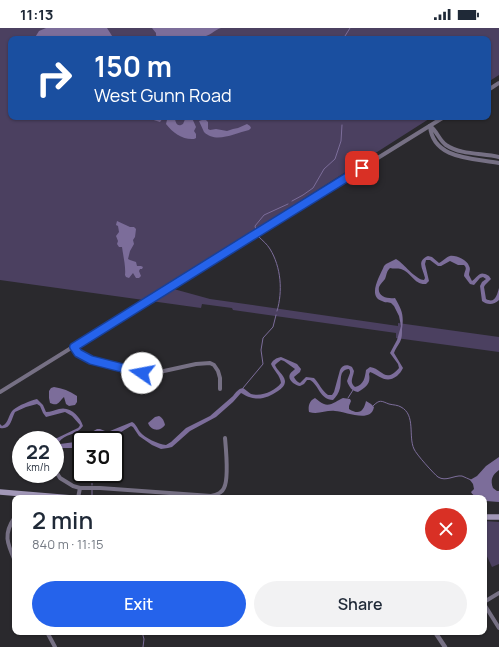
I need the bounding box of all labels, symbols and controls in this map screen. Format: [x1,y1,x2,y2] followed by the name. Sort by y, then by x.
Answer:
[20,4,54,25] text: 11:13
[94,47,172,85] text: 150 m
[28,52,80,104] icon: right
[94,83,232,107] text: West Gunn Road
[345,151,379,185] pin
[351,157,373,179] icon: arrive
[121,352,163,394] position arrow
[72,431,124,483] speed limit sign: 30
[26,438,50,465] text: 22
[26,460,50,474] text: km/h
[32,503,93,536] text: 2 min
[425,508,467,550] button: close
[32,535,104,553] text: 840 m · 11:15
[32,581,246,627] button: Exit
[254,581,467,627] button: Share

